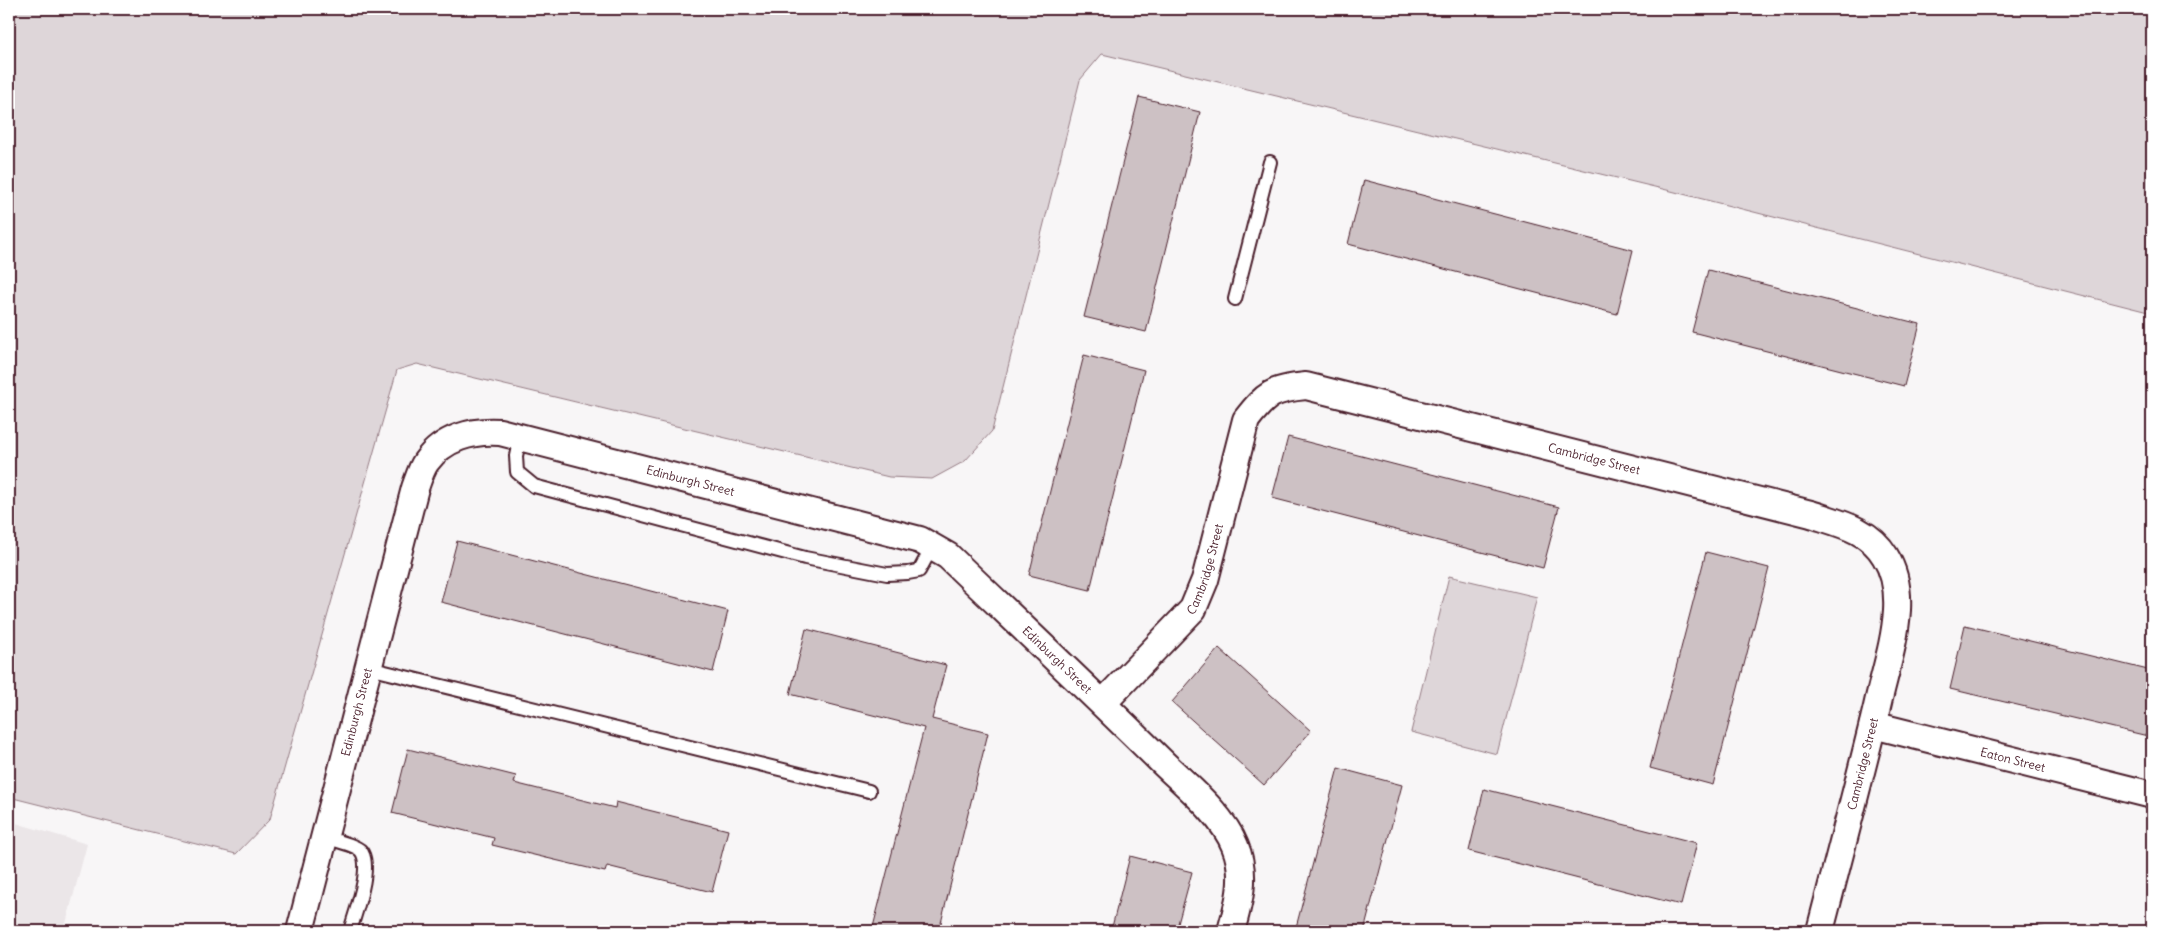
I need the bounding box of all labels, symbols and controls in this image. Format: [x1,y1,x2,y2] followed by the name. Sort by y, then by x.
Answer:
[1546,440,1642,477] street label: Cambridge Street
[645,462,736,499] street label: Edinburgh Street
[1183,522,1226,618] street label: Cambridge Street
[1019,623,1095,696] street label: Edinburgh Street
[338,666,375,758] street label: Edinburgh Street
[1844,716,1881,812] street label: Cambridge Street
[1979,744,2047,775] street label: Eaton Street

